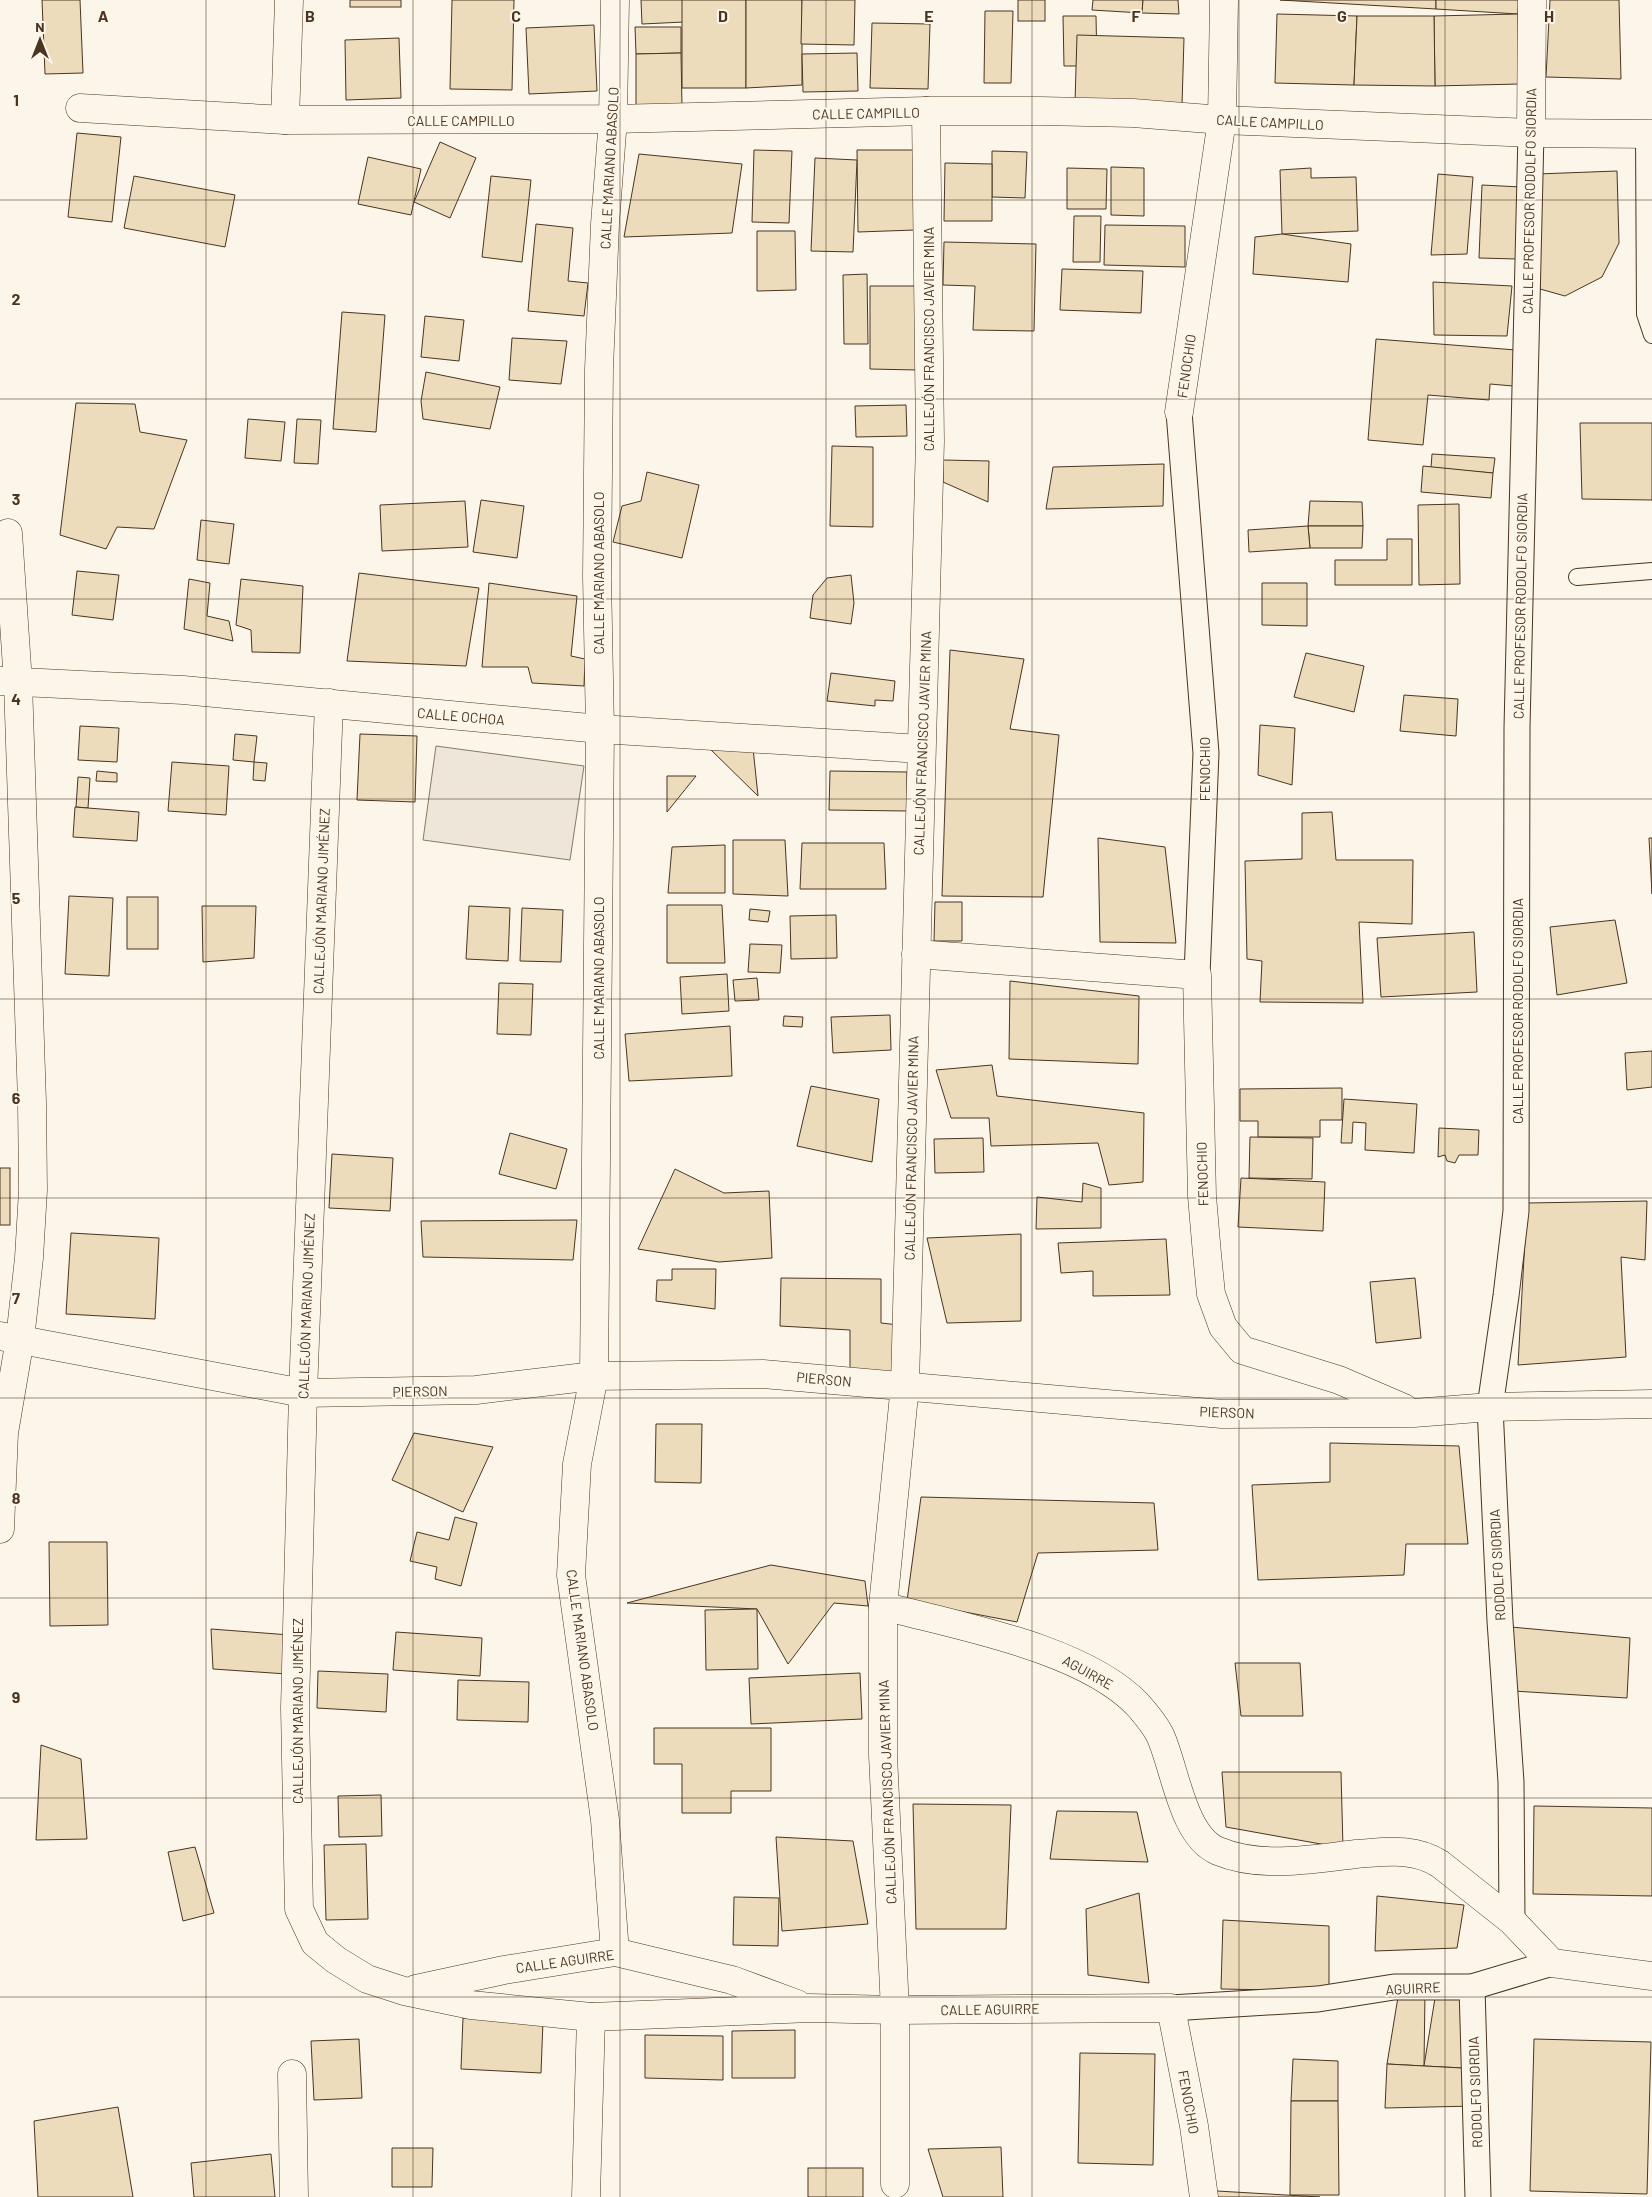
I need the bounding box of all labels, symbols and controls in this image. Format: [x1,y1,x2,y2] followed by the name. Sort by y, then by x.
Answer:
[98,6,109,25] text: A
[305,6,315,25] text: B
[511,6,521,25] text: C
[718,6,728,25] text: D
[924,6,934,25] text: E
[1132,6,1141,25] text: F
[1337,6,1347,25] text: G
[1544,6,1554,25] text: H
[15,15,65,65] north arrow
[35,18,45,35] text: N
[596,86,622,250] street label: CALLE MARIANO ABASOLO
[1519,87,1539,314] street label: CALLE PROFESOR RODOLFO SIORDIA
[13,90,19,109] text: 1
[812,104,920,122] street label: CALLE CAMPILLO
[1216,111,1324,133] street label: CALLE CAMPILLO
[407,112,515,129] street label: CALLE CAMPILLO
[920,226,937,451] street label: CALLEJÓN FRANCISCO JAVIER MINA
[12,289,21,308] text: 2
[1173,333,1199,399] street label: FENOCHIO
[12,489,20,508] text: 3
[590,492,607,654] street label: CALLE MARIANO ABASOLO
[1510,492,1530,719] street label: CALLE PROFESOR RODOLFO SIORDIA
[910,630,934,856] street label: CALLEJÓN FRANCISCO JAVIER MINA
[11,689,21,708] text: 4
[417,704,506,728] street label: CALLE OCHOA
[1196,737,1213,801] street label: FENOCHIO
[309,808,333,994] street label: CALLEJÓN MARIANO JIMÉNEZ
[12,888,21,907] text: 5
[590,897,607,1059] street label: CALLE MARIANO ABASOLO
[1509,897,1526,1124] street label: CALLE PROFESOR RODOLFO SIORDIA
[901,1035,921,1260] street label: CALLEJÓN FRANCISCO JAVIER MINA
[12,1088,21,1107] text: 6
[1192,1141,1212,1207] street label: FENOCHIO
[294,1213,318,1399] street label: CALLEJÓN MARIANO JIMÉNEZ
[12,1288,20,1307] text: 7
[796,1368,852,1390] street label: PIERSON
[392,1382,448,1400] street label: PIERSON
[1199,1403,1255,1421] street label: PIERSON
[12,1488,21,1507] text: 8
[1486,1508,1508,1621] street label: RODOLFO SIORDIA
[563,1568,603,1732] street label: CALLE MARIANO ABASOLO
[289,1618,306,1804] street label: CALLEJÓN MARIANO JIMÉNEZ
[1060,1651,1116,1693] street label: AGUIRRE
[875,1679,899,1905] street label: CALLEJÓN FRANCISCO JAVIER MINA
[12,1687,20,1706] text: 9
[515,1946,615,1976] street label: CALLE AGUIRRE
[1385,1978,1441,1998] street label: AGUIRRE
[940,2000,1040,2018] street label: CALLE AGUIRRE
[1465,2035,1485,2148] street label: RODOLFO SIORDIA
[1175,2069,1203,2135] street label: FENOCHIO

